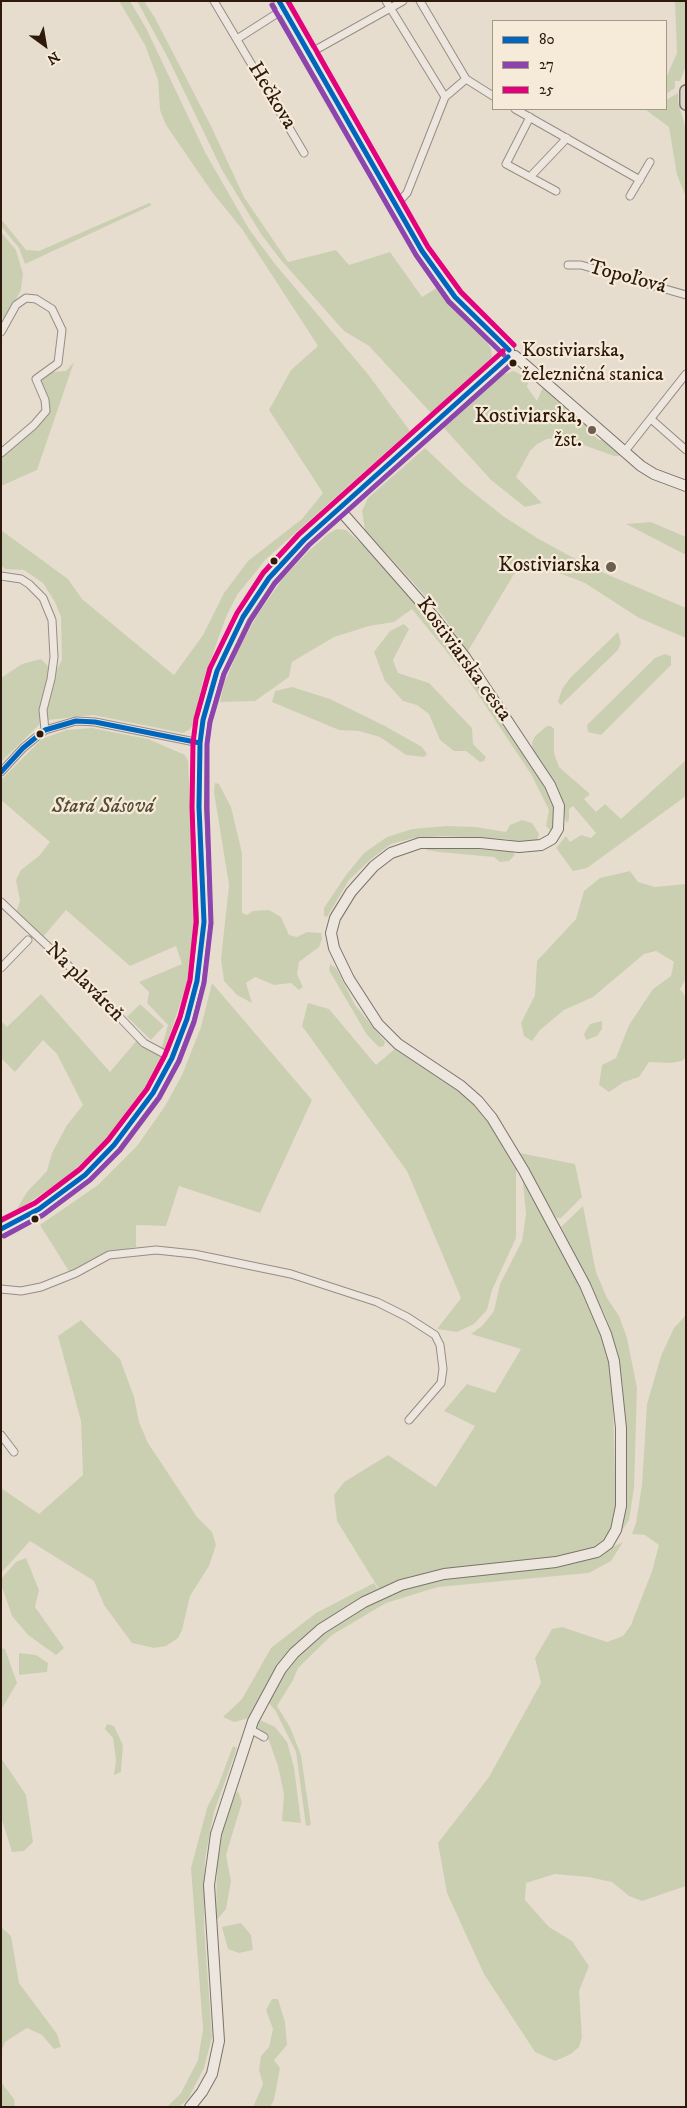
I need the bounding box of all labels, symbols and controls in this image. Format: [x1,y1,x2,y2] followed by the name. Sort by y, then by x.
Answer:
[20,20,70,70] north arrow
[492,20,667,110] legend
[539,30,555,49] text: 80
[43,47,63,68] text: N
[539,55,554,74] text: 27
[241,58,301,134] street label: Hečkova
[539,80,554,99] text: 25
[585,256,669,300] street label: Topoľová
[522,340,664,387] place label: Kostiviarska, železničná stanica
[508,358,518,368] marker: Kostiviarska, železničná stanica
[475,405,582,455] place label: Kostiviarska, žst.
[586,424,598,436] marker: Kostiviarska, žst.
[498,554,600,580] place label: Kostiviarska
[269,556,279,566] unlabelled marker
[604,560,618,574] marker: Kostiviarska
[410,593,516,727] street label: Kostiviarska cesta
[35,729,45,739] unlabelled marker
[52,795,154,821] park label: Stará Sásová
[39,938,129,1028] street label: Na plaváreň
[30,1214,40,1224] unlabelled marker

